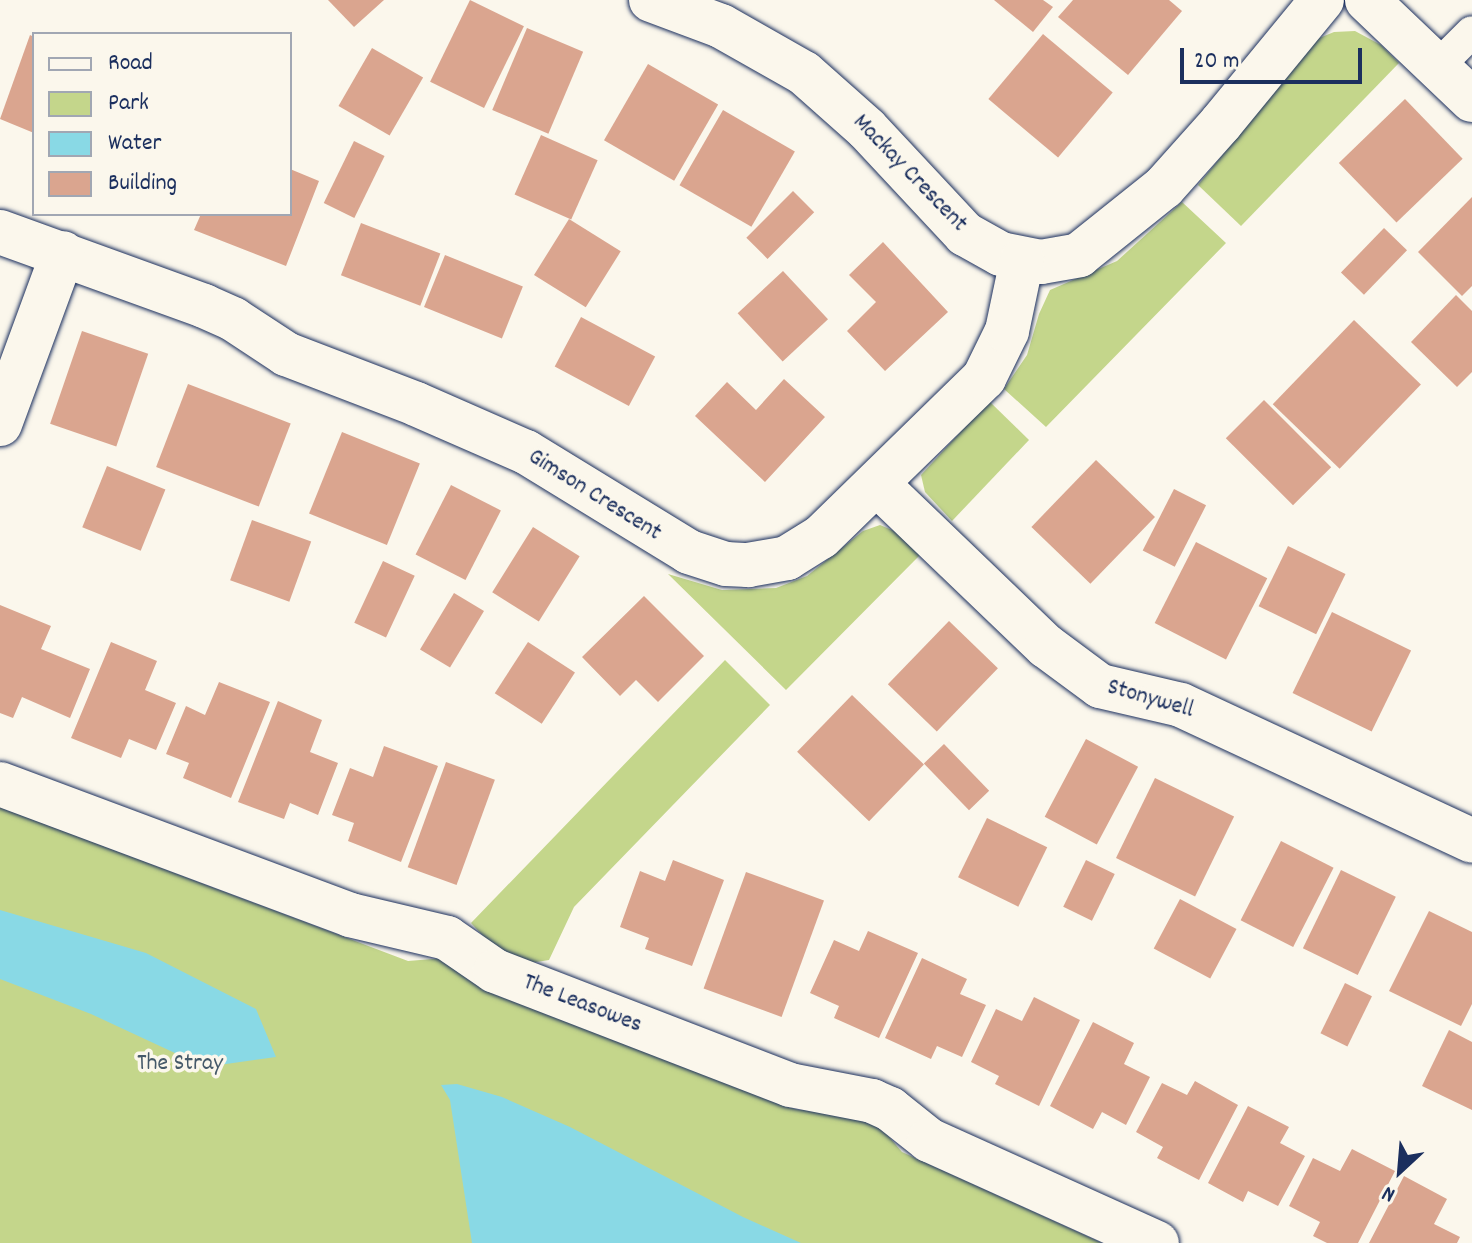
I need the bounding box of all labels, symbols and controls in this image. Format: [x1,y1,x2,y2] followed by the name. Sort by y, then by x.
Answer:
[32,32,292,216] legend
[1184,32,1366,82] scale bar
[1194,45,1240,79] text: 20 m
[108,47,153,81] text: Road
[108,87,149,121] text: Park
[846,109,972,239] street label: Mackay Crescent
[108,127,161,161] text: Water
[108,167,177,201] text: Building
[522,444,666,548] street label: Gimson Crescent
[1104,674,1196,726] street label: Stonywell
[518,969,646,1041] street label: The Leasowes
[137,1051,223,1079] park label: The Stray
[1360,1131,1440,1211] north arrow
[1378,1177,1401,1209] text: N

